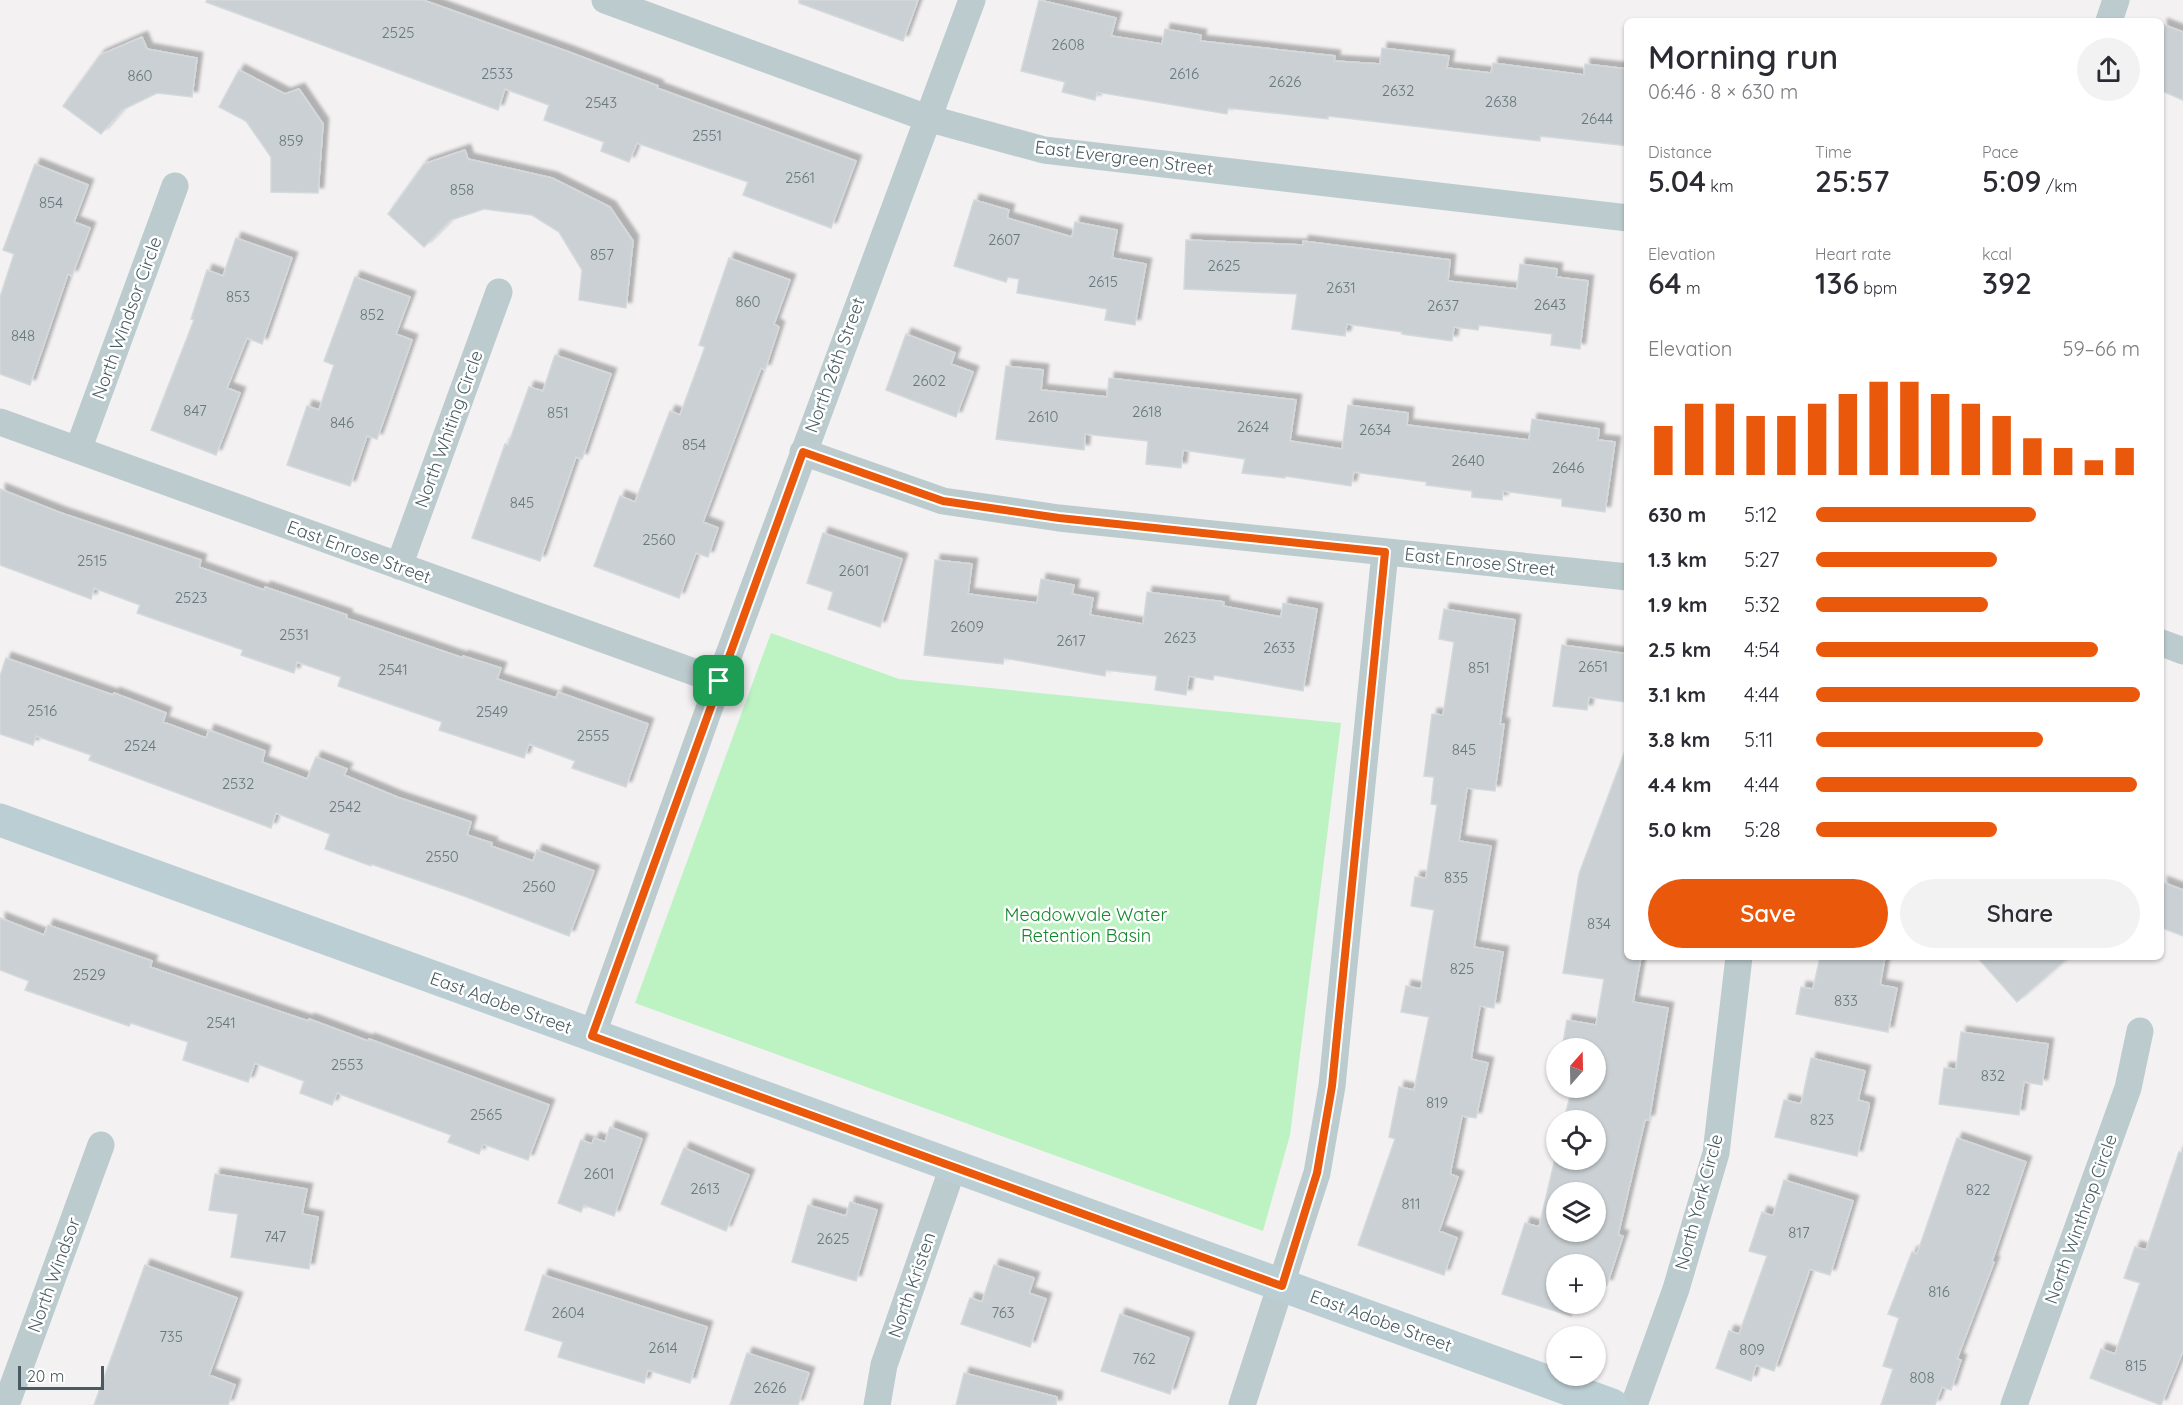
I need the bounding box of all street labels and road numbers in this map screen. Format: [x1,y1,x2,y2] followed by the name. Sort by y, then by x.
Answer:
[1034,135,1215,180] street label: East Evergreen Street
[86,233,167,402] street label: North Windsor Circle
[799,294,870,436] street label: North 26th Street
[409,347,488,511] street label: North Whiting Circle
[284,515,434,588] street label: East Enrose Street
[1404,542,1557,581] street label: East Enrose Street
[427,966,575,1039] street label: East Adobe Street
[2039,1131,2122,1307] street label: North Winthrop Circle
[1669,1132,1728,1272] street label: North York Circle
[22,1214,85,1336] street label: North Windsor
[883,1229,940,1341] street label: North Kristen
[1307,1284,1455,1357] street label: East Adobe Street

